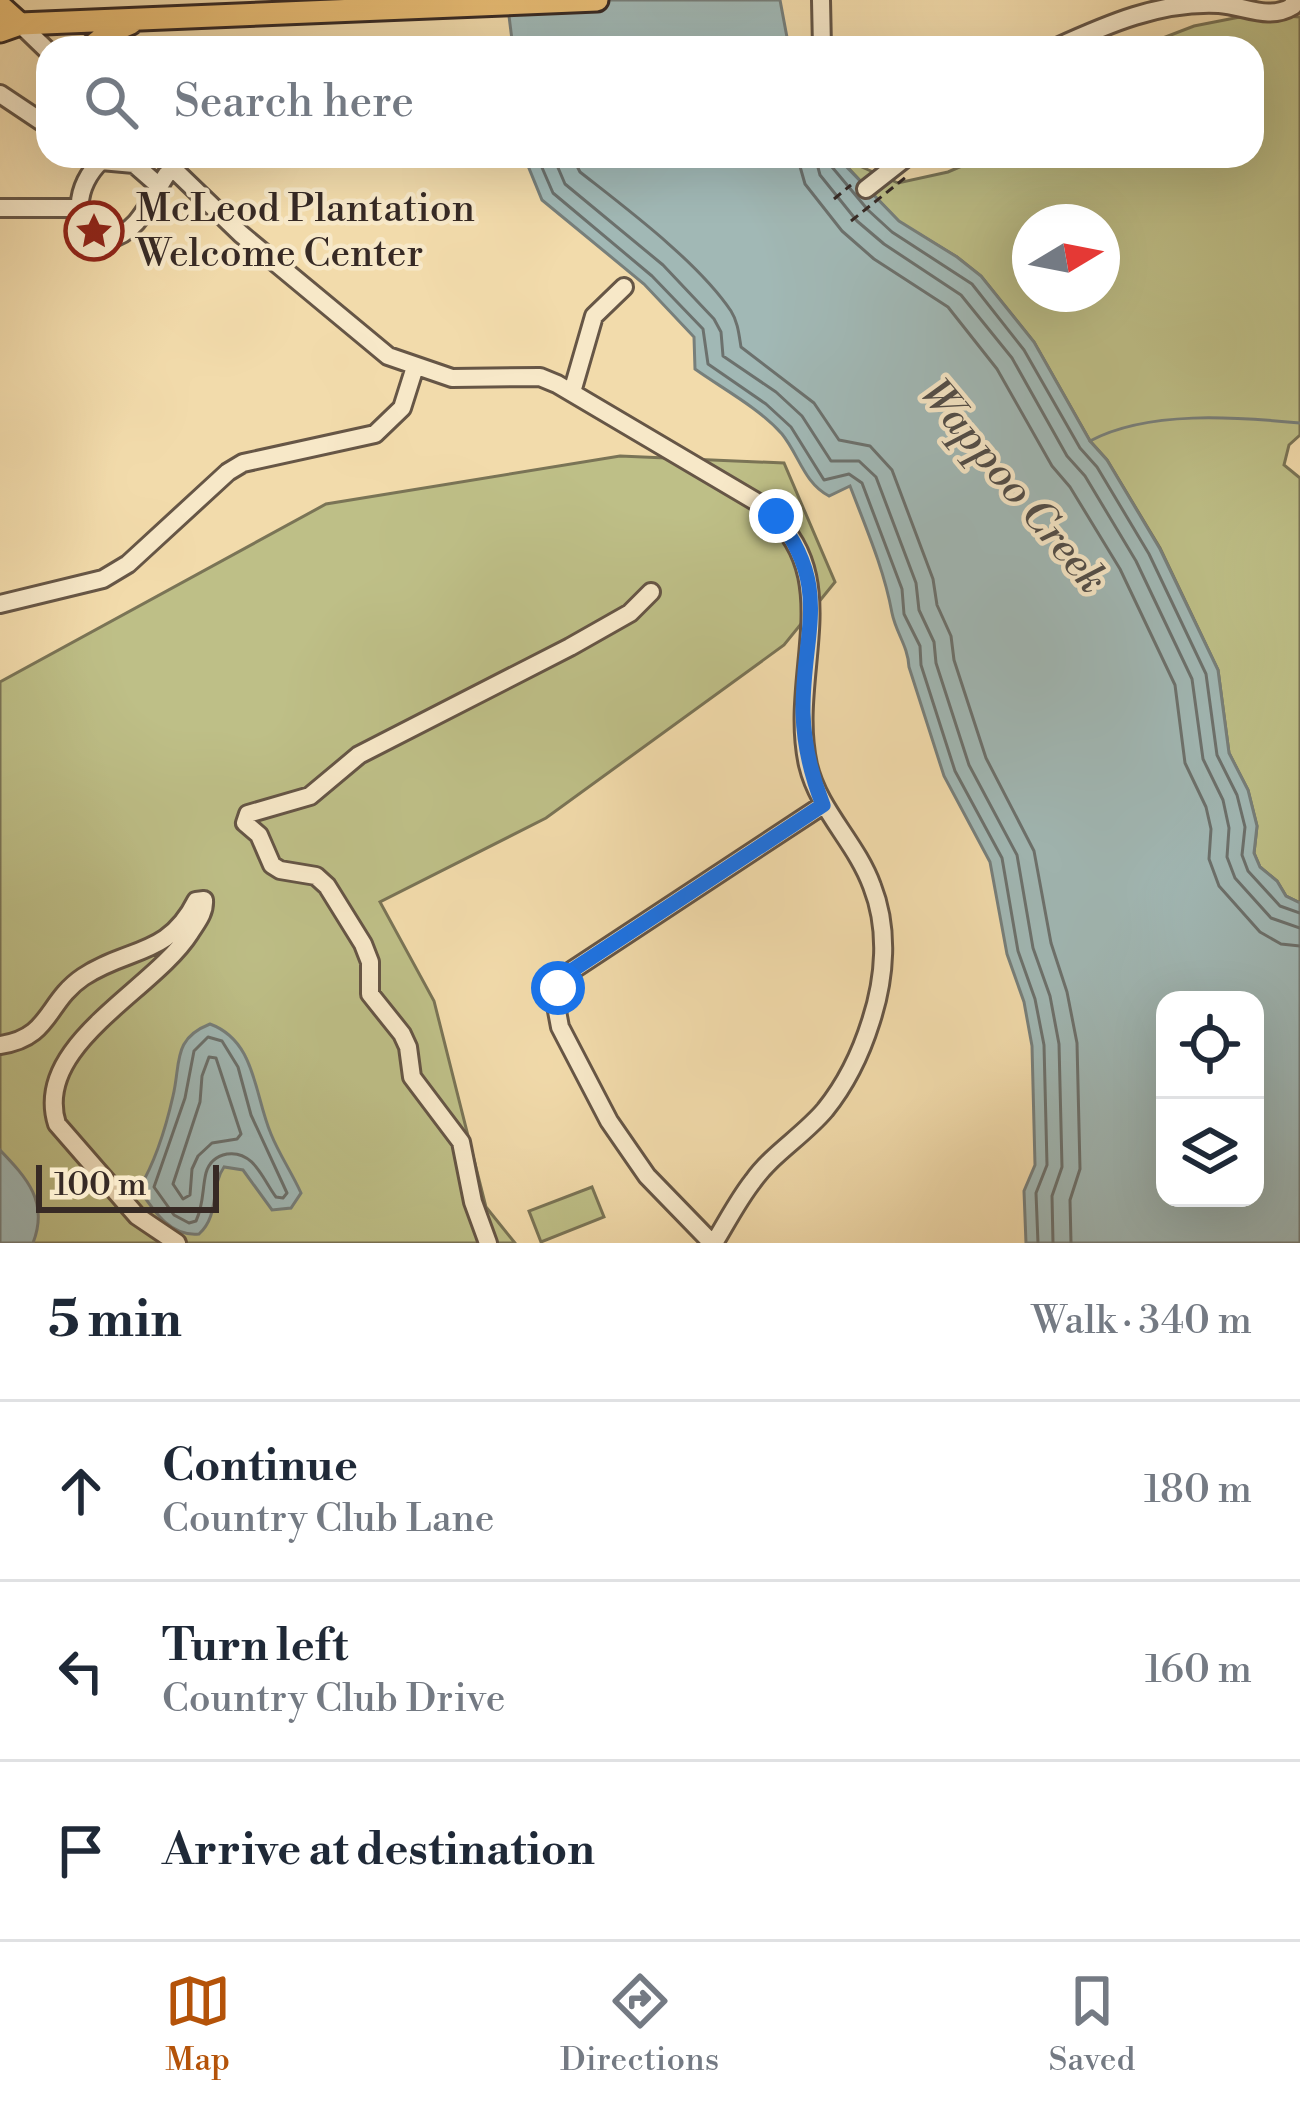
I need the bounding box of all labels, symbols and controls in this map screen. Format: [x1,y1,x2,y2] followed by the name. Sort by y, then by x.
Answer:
[36,36,1264,168] search box
[78,69,144,135] icon: search
[174,74,414,131] text: Search here
[134,185,475,279] place label: McLeod Plantation Welcome Center
[63,200,125,262] place icon: McLeod Plantation Welcome Center
[1012,204,1120,312] north arrow
[908,369,1118,605] water label: Wappoo Creek
[749,489,803,543] route end
[531,961,585,1015] route start
[1156,991,1264,1207] map controls
[1156,991,1264,1099] button: locate
[1156,1099,1264,1207] button: layers
[36,1159,219,1212] scale bar
[54,1165,147,1206] text: 100 m
[48,1289,182,1353] text: 5 min
[1032,1297,1252,1346] text: Walk · 340 m
[162,1438,358,1495] text: Continue
[48,1458,114,1524] icon: ahead
[1144,1466,1252,1515] text: 180 m
[162,1495,495,1544] text: Country Club Lane
[162,1618,348,1675] text: Turn left
[48,1638,114,1704] icon: left
[1145,1646,1252,1695] text: 160 m
[162,1675,505,1724] text: Country Club Drive
[48,1818,114,1884] icon: arrive
[162,1822,595,1879] text: Arrive at destination
[165,1968,231,2081] tab: Map
[560,1968,719,2081] tab: Directions
[1049,1968,1135,2081] tab: Saved

